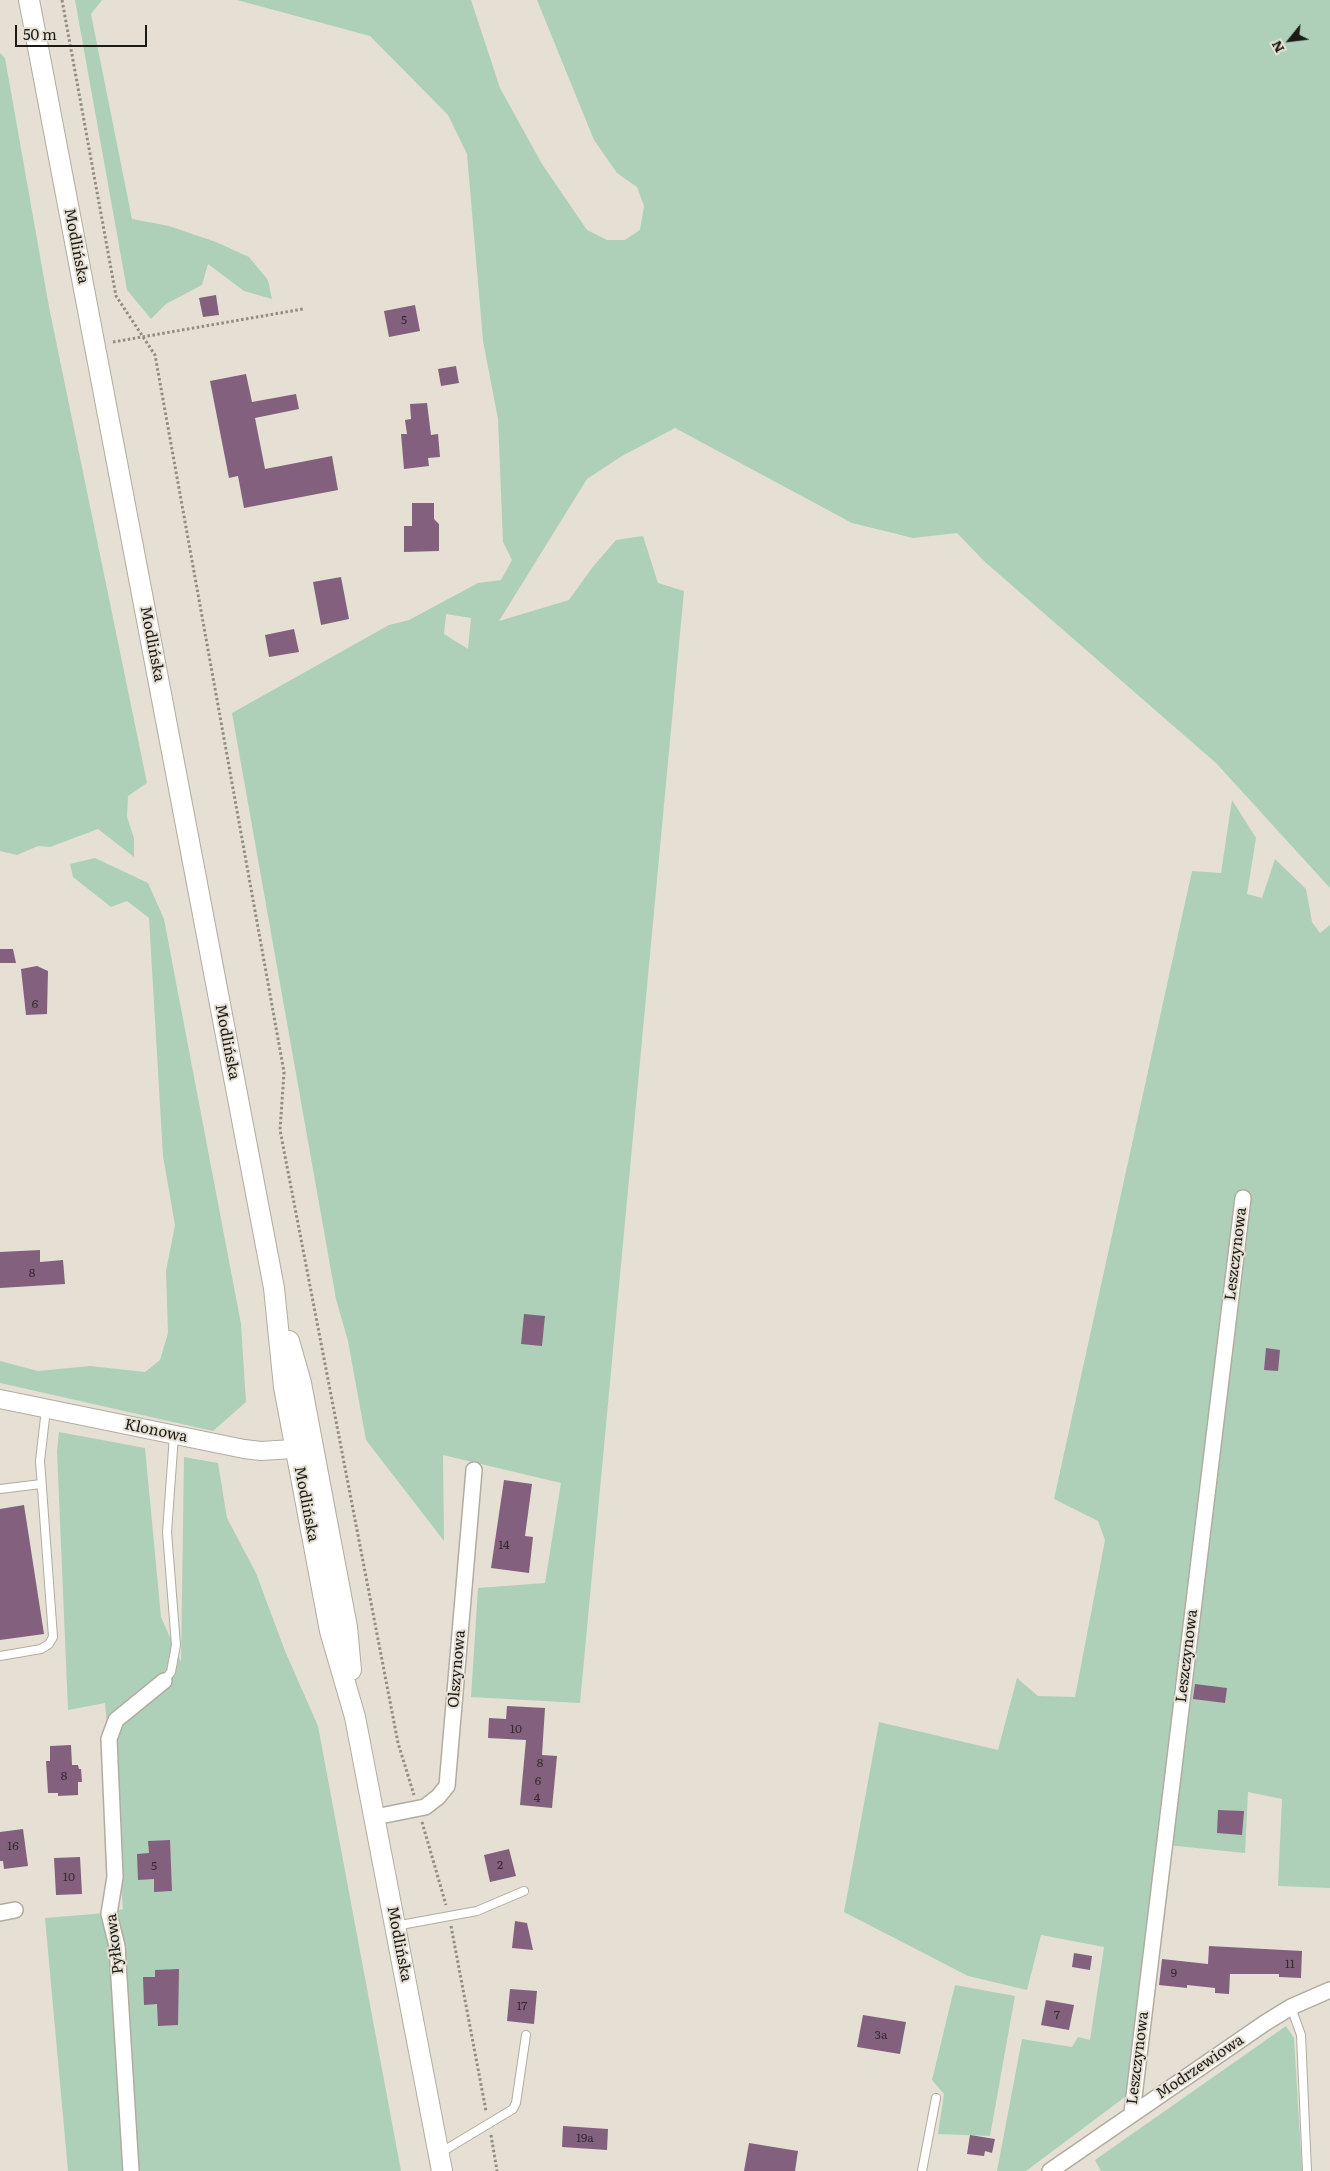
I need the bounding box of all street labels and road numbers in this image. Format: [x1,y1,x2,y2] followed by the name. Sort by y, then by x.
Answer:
[60,207,92,285] street label: Modlińska
[136,605,168,683] street label: Modlińska
[211,1003,243,1081] street label: Modlińska
[1221,1206,1251,1302] street label: Leszczynowa
[123,1416,189,1446] street label: Klonowa
[290,1465,322,1543] street label: Modlińska
[1172,1608,1202,1704] street label: Leszczynowa
[445,1629,469,1709] street label: Olszynowa
[383,1905,415,1983] street label: Modlińska
[102,1913,128,1975] street label: Pyłkowa
[1123,2010,1153,2106] street label: Leszczynowa
[1153,2031,1247,2103] street label: Modrzewiowa

